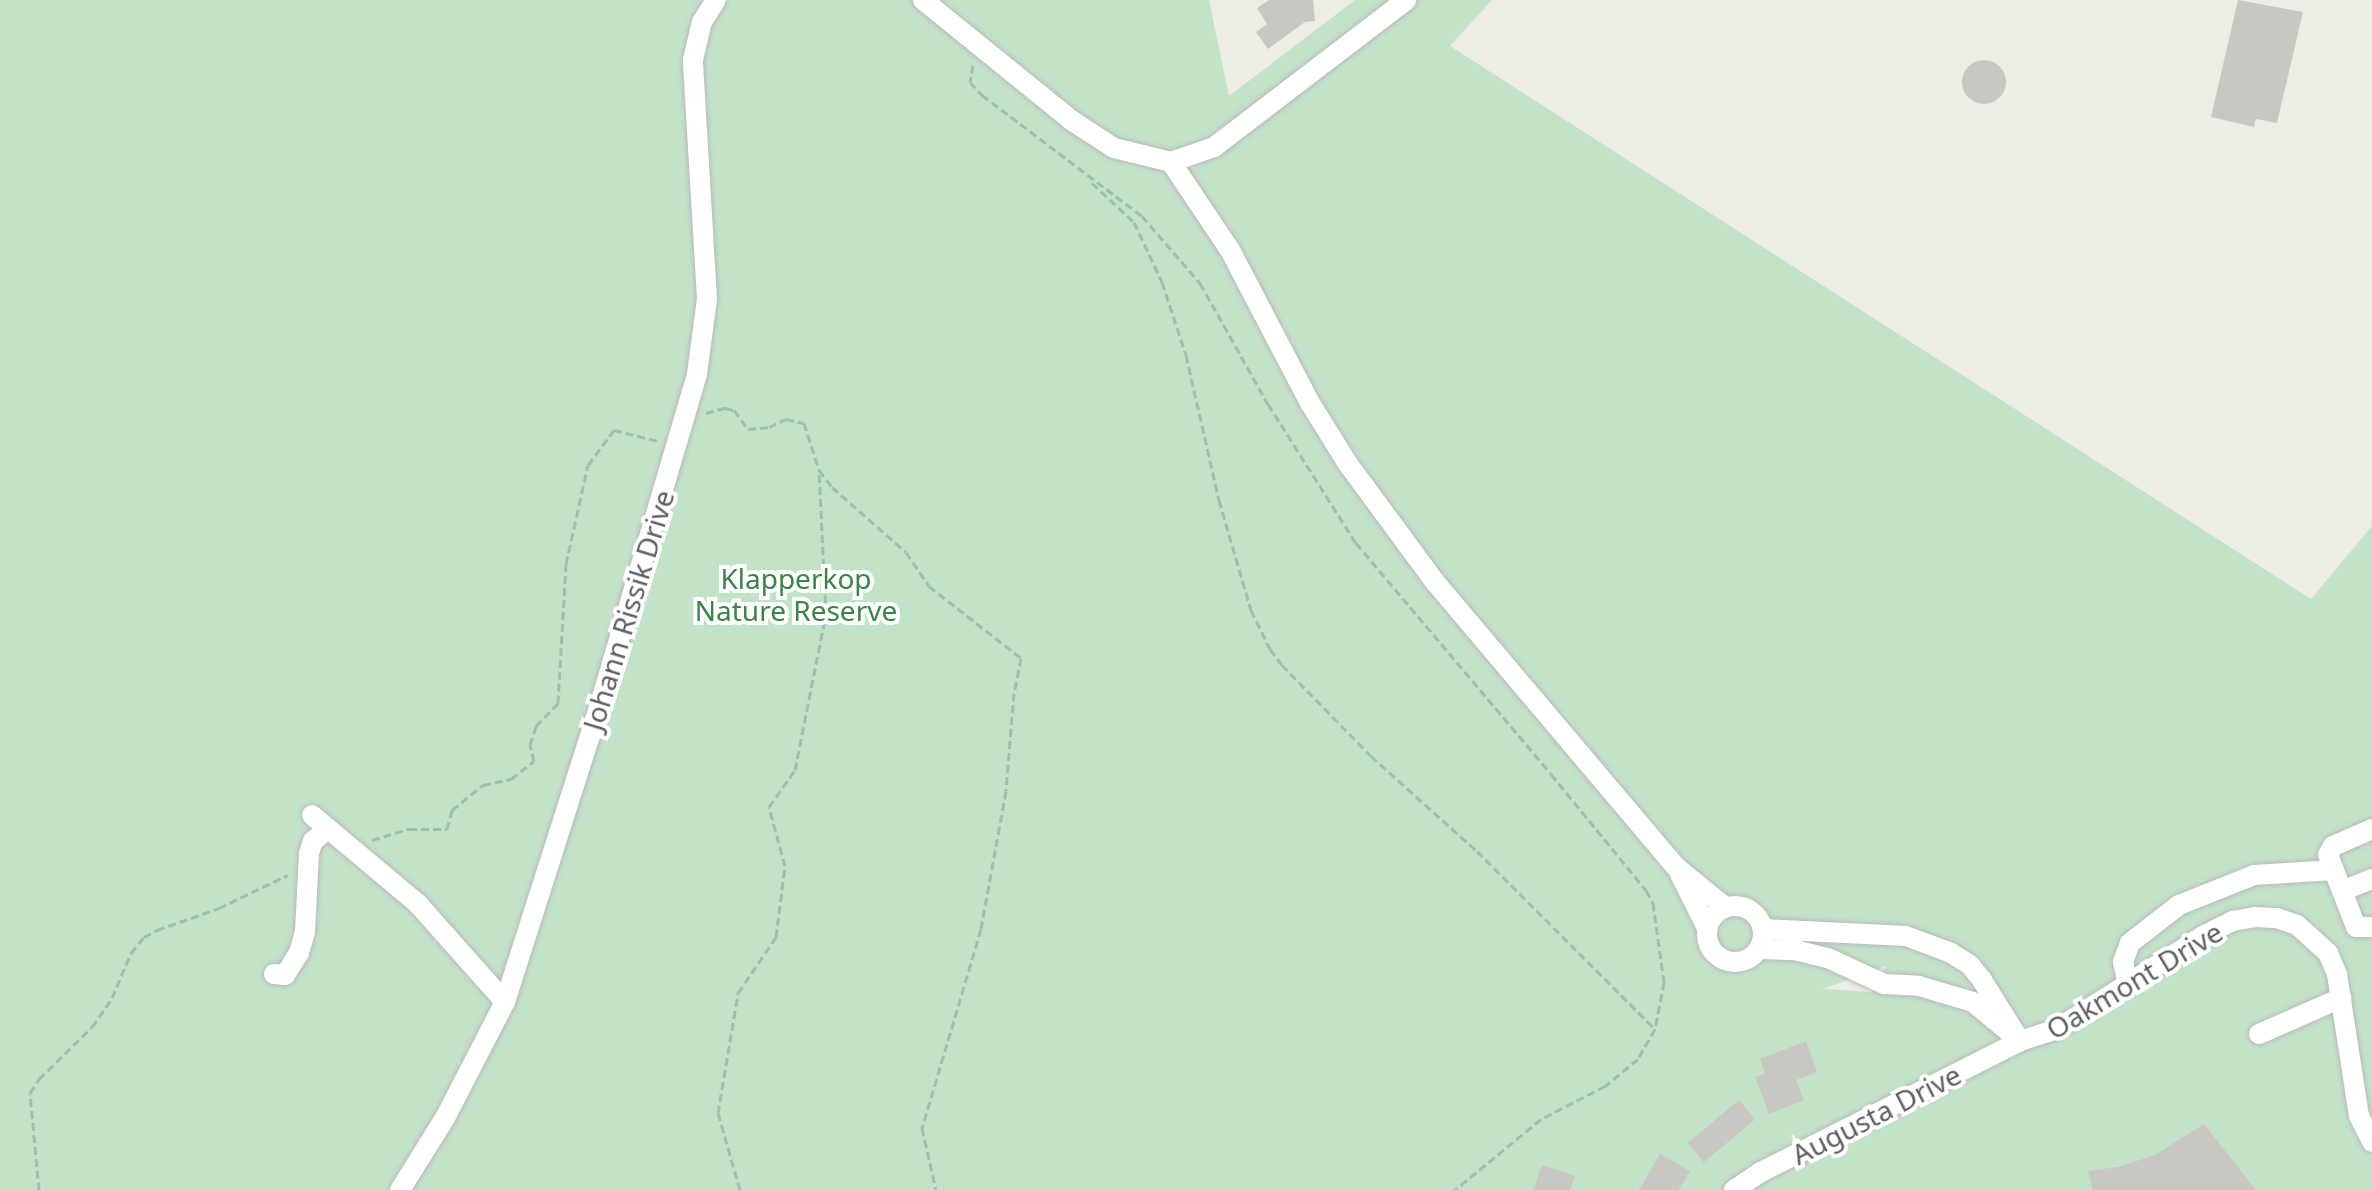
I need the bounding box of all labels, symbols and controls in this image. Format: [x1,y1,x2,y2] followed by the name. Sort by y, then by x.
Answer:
[575,486,681,734] street label: Johann Rissik Drive
[695,561,897,627] park label: Klapperkop Nature Reserve
[2040,914,2228,1046] street label: Oakmont Drive
[1786,1057,1966,1171] street label: Augusta Drive

